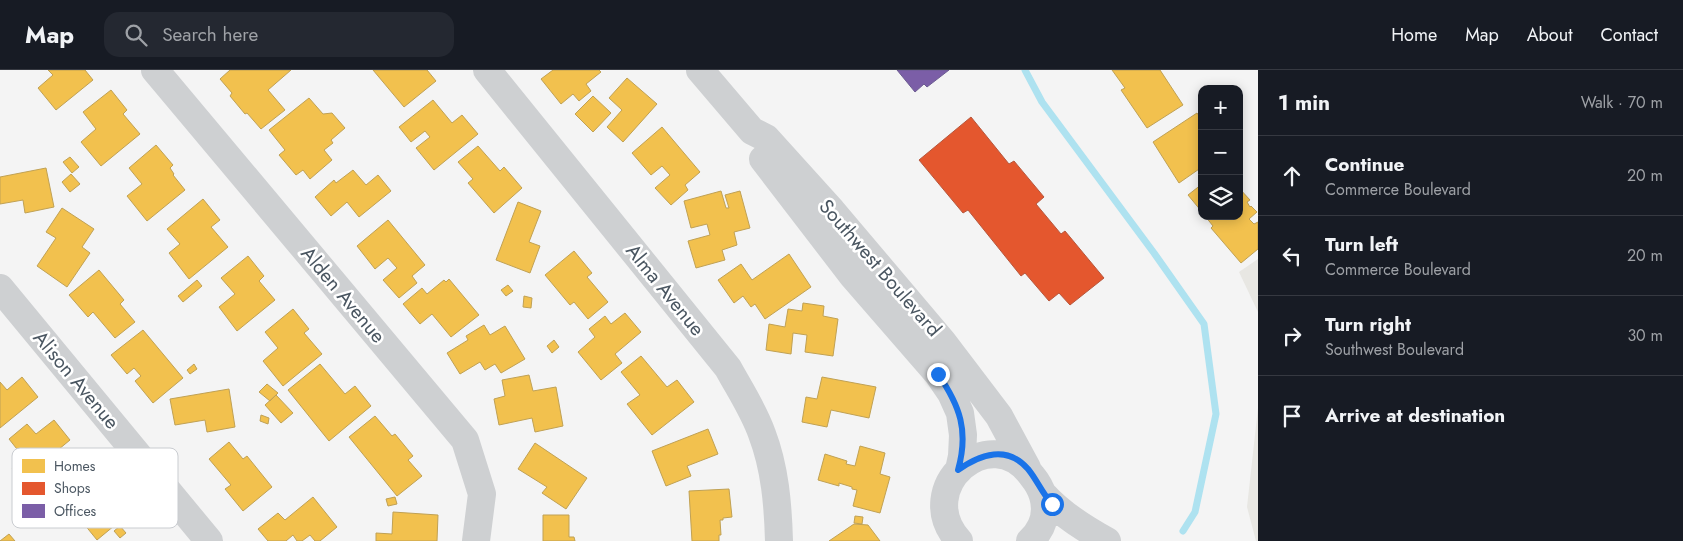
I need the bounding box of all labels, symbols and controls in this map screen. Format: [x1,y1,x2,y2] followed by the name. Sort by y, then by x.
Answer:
[104,12,454,57] search box
[25,17,74,52] text: Map
[122,21,150,49] icon: search
[162,21,258,48] text: Search here
[1391,22,1437,48] text: Home
[1465,22,1499,48] text: Map
[1527,22,1572,48] text: About
[1600,22,1658,48] text: Contact
[1198,85,1243,220] map controls
[1198,85,1243,130] button: +
[1278,88,1330,118] text: 1 min
[1581,91,1663,114] text: Walk · 70 m
[1198,130,1243,175] button: −
[1325,151,1404,178] text: Continue
[1278,162,1306,190] icon: ahead
[1627,164,1663,187] text: 20 m
[1198,175,1243,220] button: layers
[1325,178,1471,201] text: Commerce Boulevard
[812,193,948,343] street label: Southwest Boulevard
[1325,231,1398,258] text: Turn left
[619,238,711,342] street label: Alma Avenue
[294,240,392,350] street label: Alden Avenue
[1278,242,1306,270] icon: left
[1627,244,1663,267] text: 20 m
[1325,258,1471,281] text: Commerce Boulevard
[1325,311,1411,338] text: Turn right
[1278,322,1306,350] icon: right
[26,324,126,436] street label: Alison Avenue
[1627,324,1663,347] text: 30 m
[1325,338,1464,361] text: Southwest Boulevard
[927,363,950,386] route end
[1278,402,1306,430] icon: arrive
[1325,402,1505,429] text: Arrive at destination
[12,448,178,528] legend
[54,456,96,476] text: Homes
[54,478,91,498] text: Shops
[1041,493,1064,516] route start
[54,501,97,521] text: Offices

